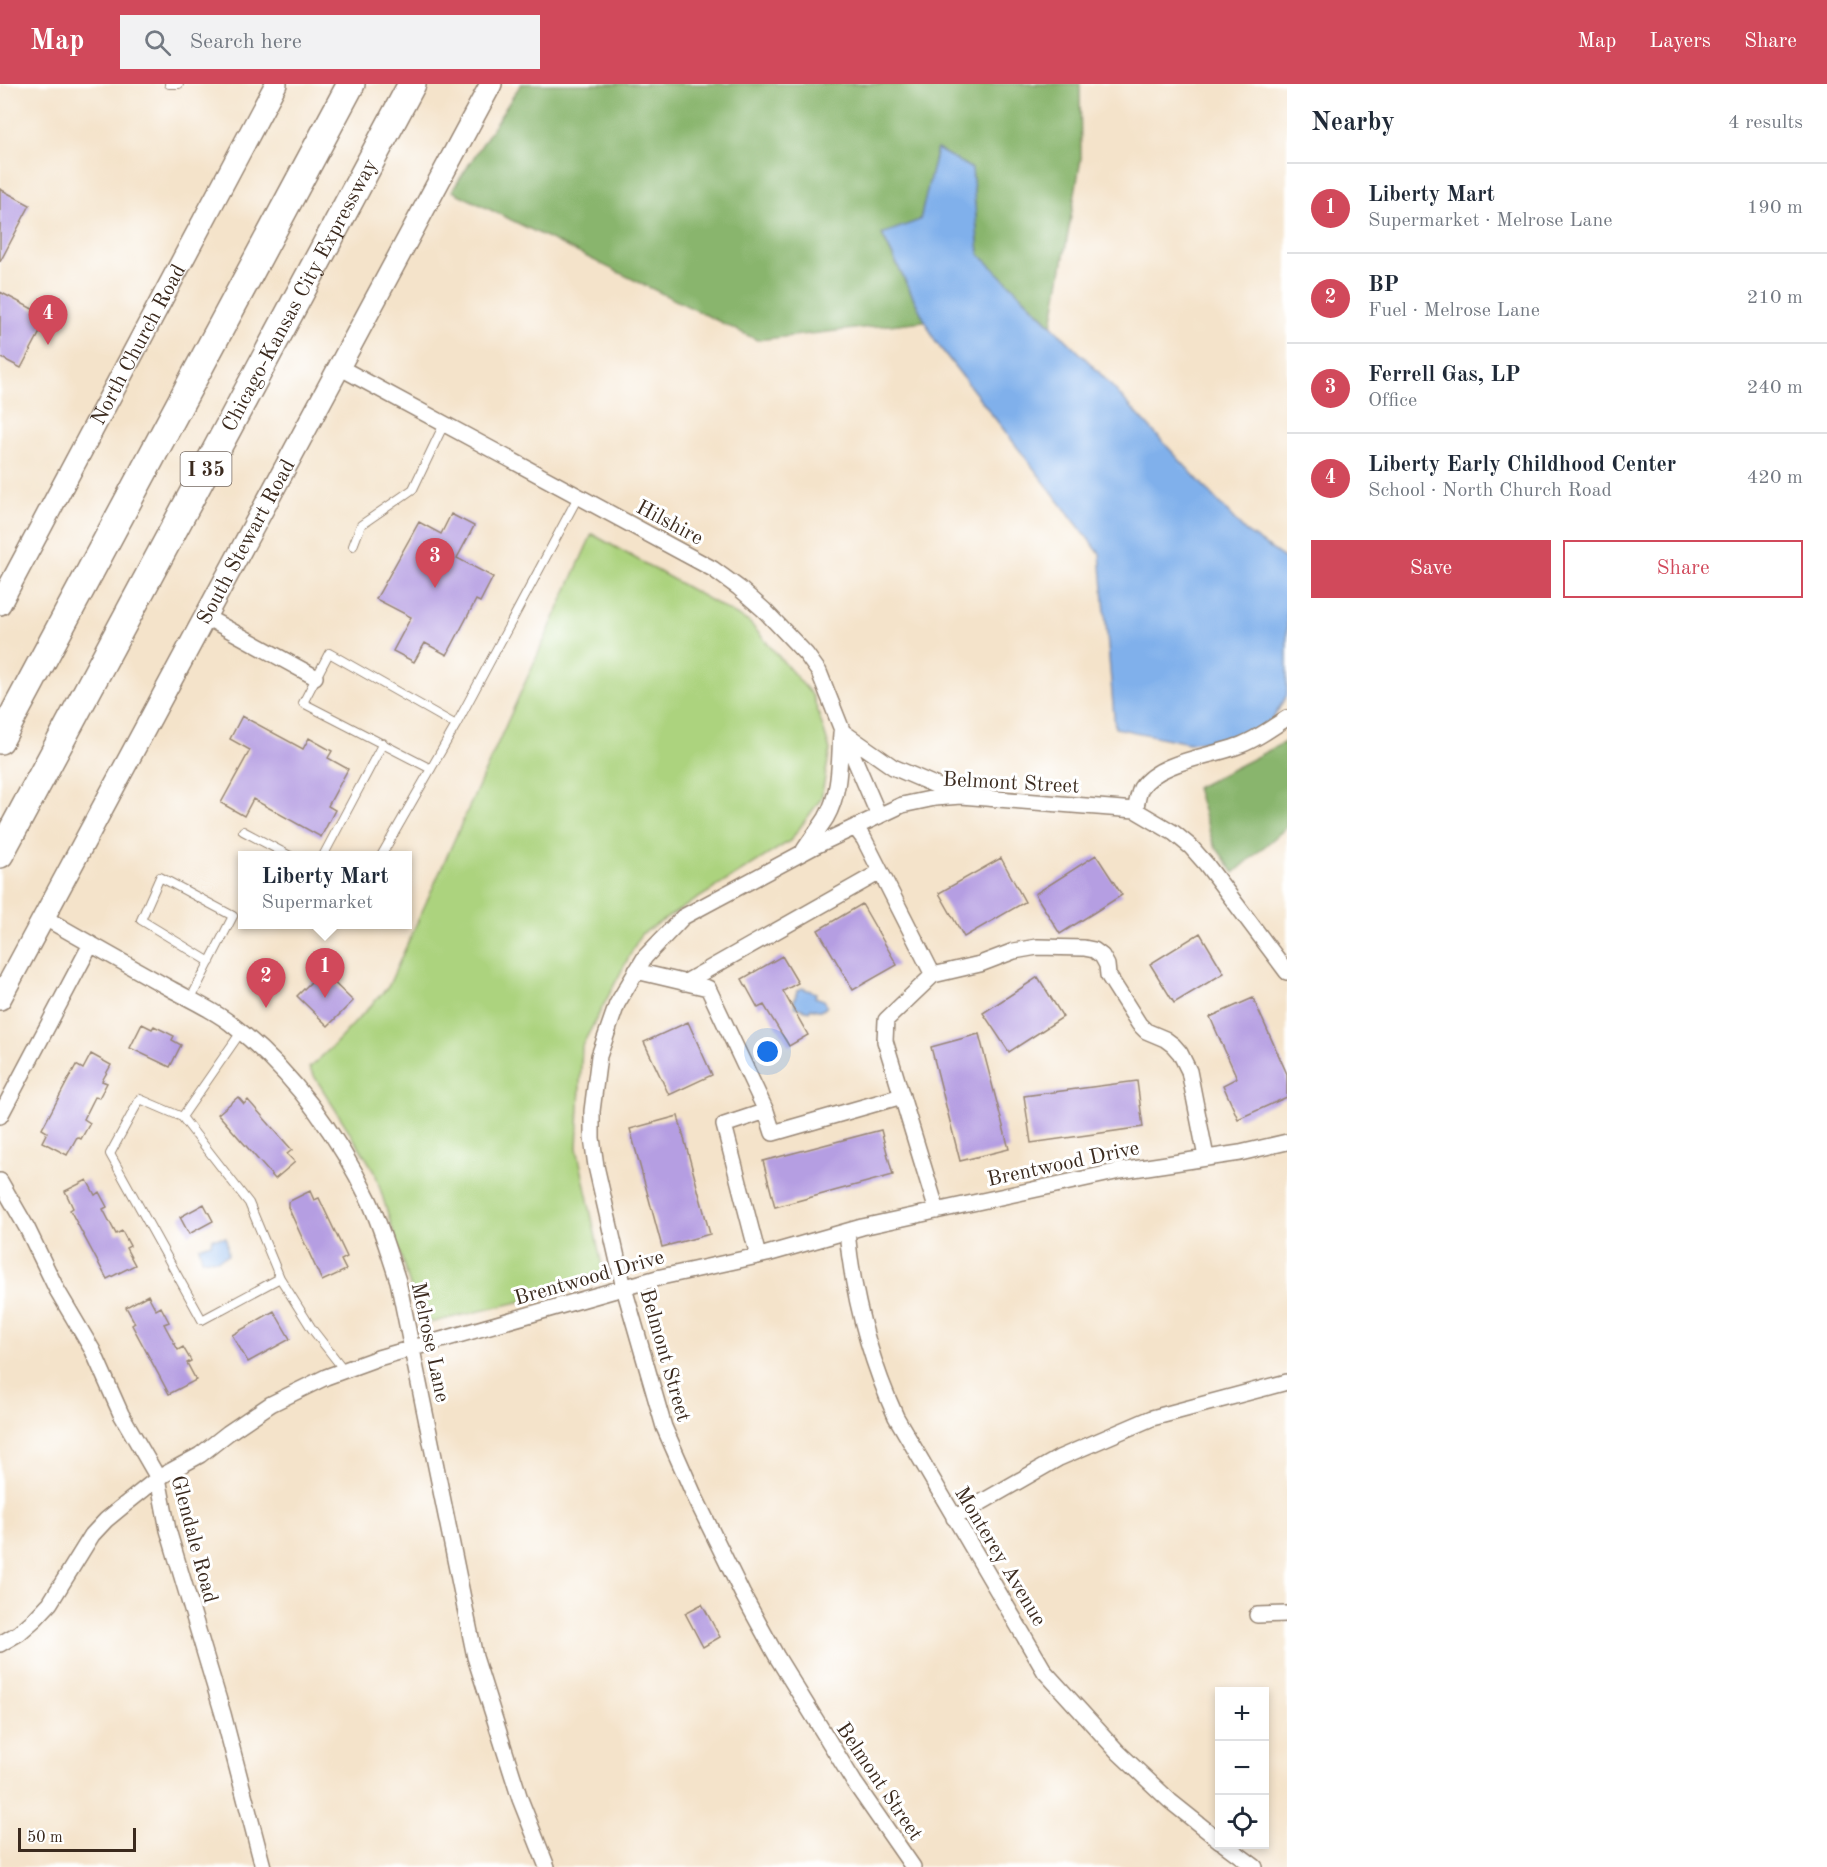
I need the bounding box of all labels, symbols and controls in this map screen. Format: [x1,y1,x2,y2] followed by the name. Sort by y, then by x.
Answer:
[120,15,540,69] search box
[141,26,174,59] icon: search
[30,28,84,56] text: Map
[189,31,302,53] text: Search here
[1577,31,1616,52] text: Map
[1649,31,1711,52] text: Layers
[1744,31,1797,52] text: Share
[1311,110,1395,136] text: Nearby
[1728,113,1803,133] text: 4 results
[219,156,382,436] street label: Chicago-Kansas City Expressway
[1368,184,1495,206] text: Liberty Mart
[1325,198,1336,218] text: 1
[1747,198,1803,218] text: 190 m
[1368,211,1612,231] text: Supermarket · Melrose Lane
[88,261,190,429] street label: North Church Road
[1368,274,1399,296] text: BP
[1325,288,1336,308] text: 2
[1747,288,1803,308] text: 210 m
[28,296,68,345] pin: 4
[1368,301,1540,321] text: Fuel · Melrose Lane
[1368,364,1520,386] text: Ferrell Gas, LP
[1325,378,1336,398] text: 3
[1747,378,1803,398] text: 240 m
[1368,391,1417,411] text: Office
[180,452,232,486] road number: I 35
[1368,454,1676,476] text: Liberty Early Childhood Center
[194,456,300,628] street label: South Stewart Road
[1325,468,1336,488] text: 4
[1747,468,1803,488] text: 420 m
[1368,481,1612,501] text: School · North Church Road
[632,497,706,550] street label: Hilshire
[416,538,454,588] pin: 3
[1311,540,1551,598] button: Save
[1563,540,1803,598] button: Share
[942,769,1080,798] street label: Belmont Street
[238,851,412,929] popup
[262,866,388,888] text: Liberty Mart
[262,893,373,913] text: Supermarket
[306,948,344,998] pin: 1
[246,958,286,1008] pin: 2
[753,1037,782,1066] your location
[985,1138,1141,1191] street label: Brentwood Drive
[512,1247,667,1310] street label: Brentwood Drive
[407,1280,452,1404] street label: Melrose Lane
[636,1287,694,1424] street label: Belmont Street
[166,1473,221,1605] street label: Glendale Road
[950,1484,1049,1630] street label: Monterey Avenue
[1215,1687,1269,1849] map controls
[1215,1687,1269,1741] button: +
[832,1719,926,1845] street label: Belmont Street
[1215,1741,1269,1795] button: −
[1215,1795,1269,1849] button: locate
[18,1825,136,1852] scale bar
[27,1830,63,1846] text: 50 m

